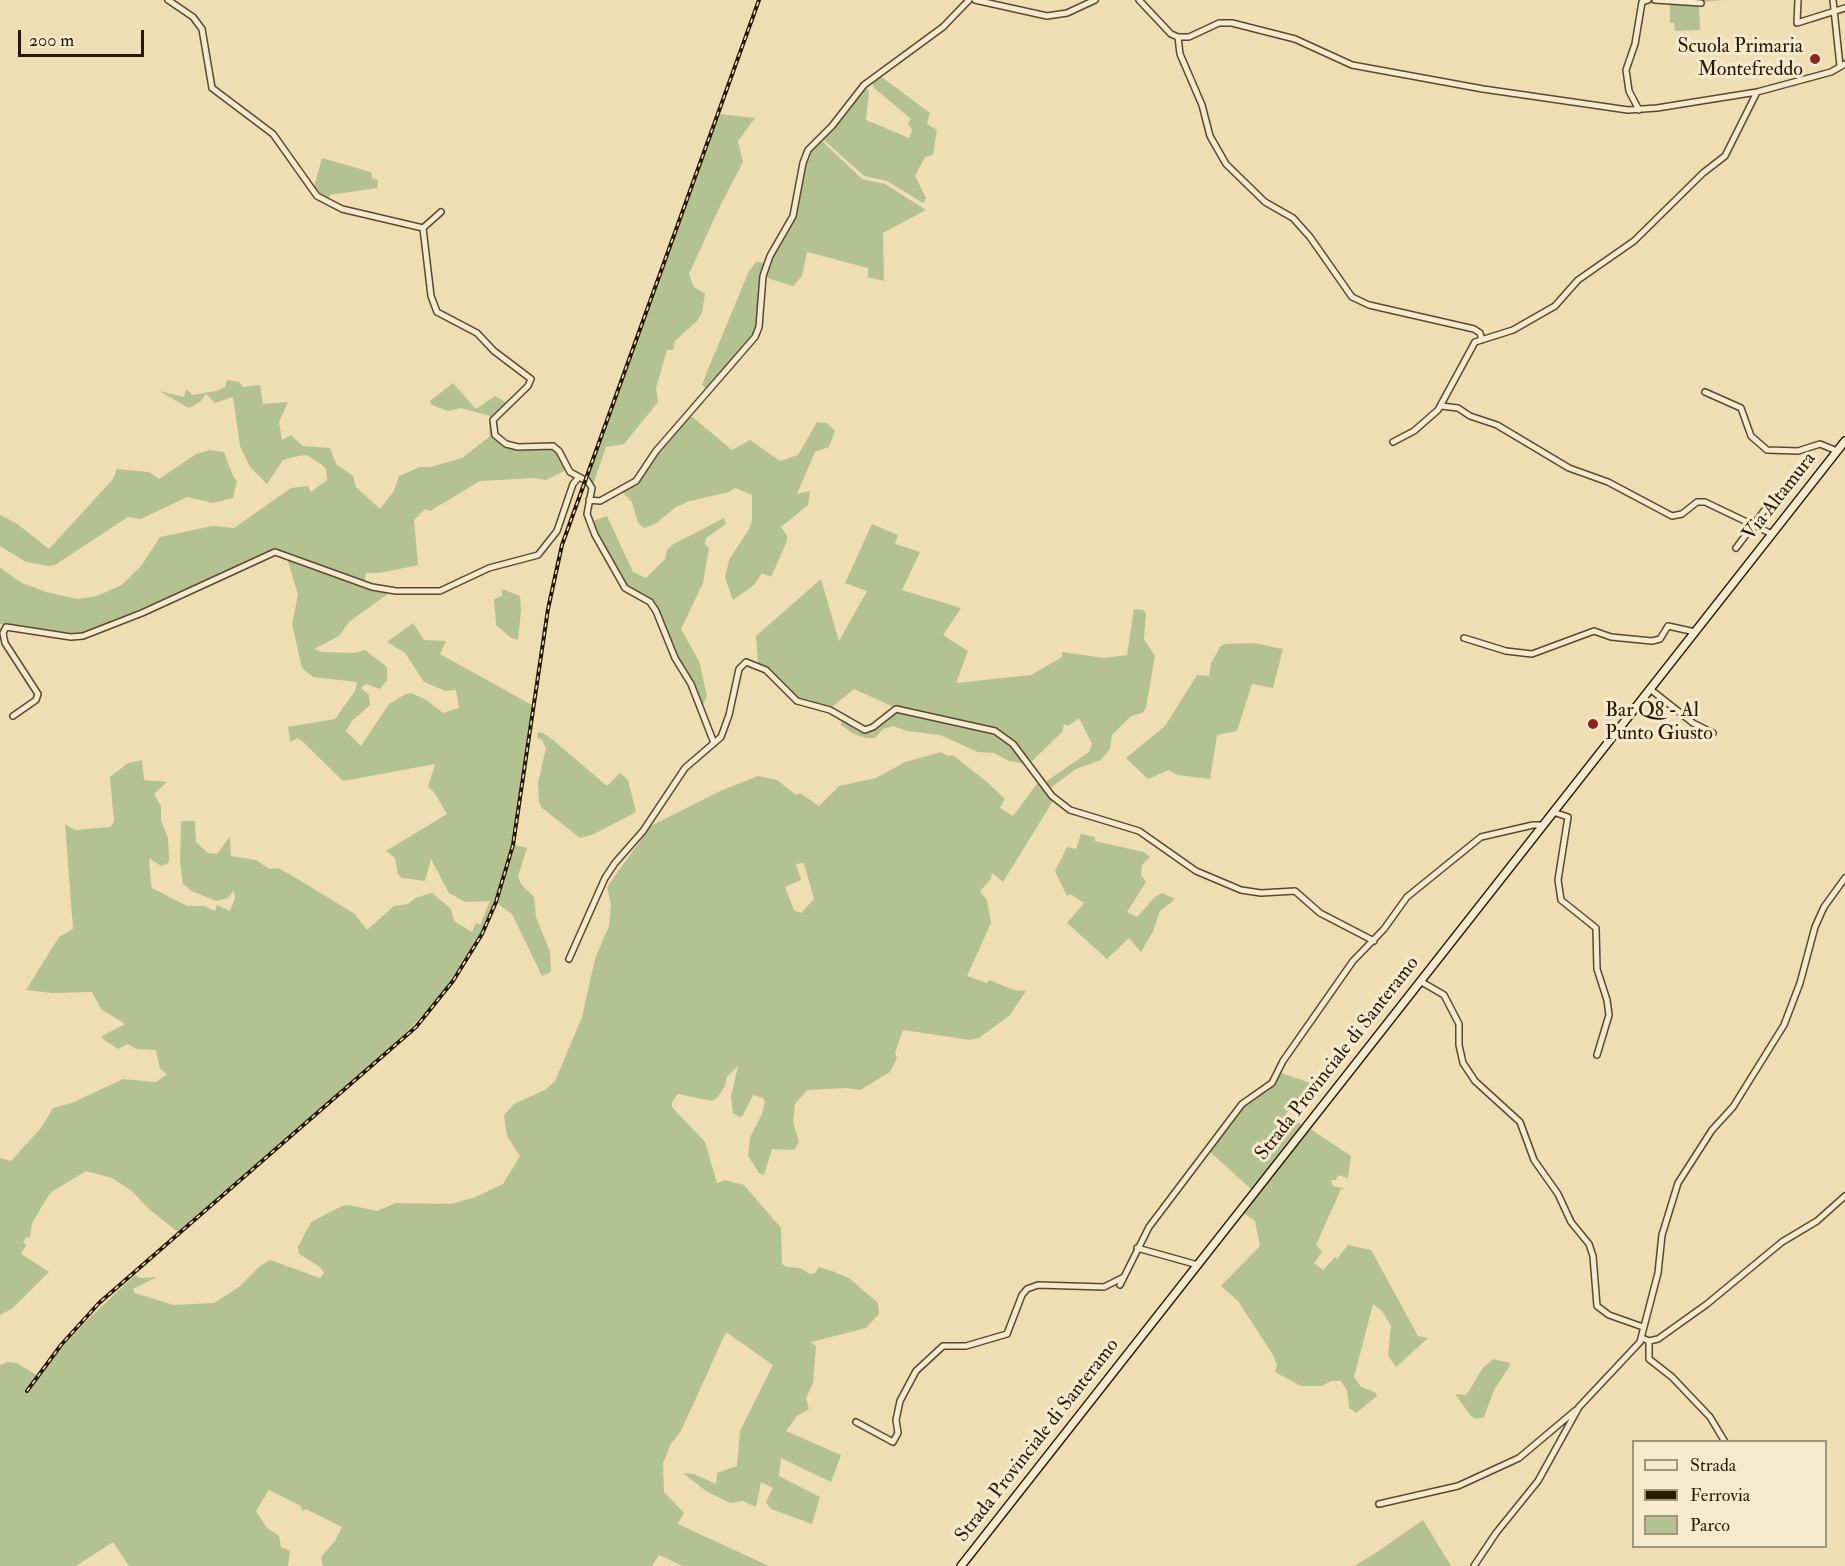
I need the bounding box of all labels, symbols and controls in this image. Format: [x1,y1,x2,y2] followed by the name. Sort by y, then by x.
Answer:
[21,18,147,56] scale bar
[29,29,74,52] text: 200 m
[1677,36,1803,83] place label: Scuola Primaria Montefreddo
[1808,52,1822,66] marker: Scuola Primaria Montefreddo
[1738,448,1822,546] street label: Via Altamura
[1605,700,1713,747] place label: Bar Q8 - Al Punto Giusto
[1586,717,1600,731] marker: Bar Q8 - Al Punto Giusto
[1251,952,1425,1166] street label: Strada Provinciale di Santeramo
[951,1334,1125,1548] street label: Strada Provinciale di Santeramo
[1632,1440,1827,1548] legend
[1690,1454,1736,1477] text: Strada
[1690,1484,1750,1507] text: Ferrovia
[1690,1514,1730,1537] text: Parco

